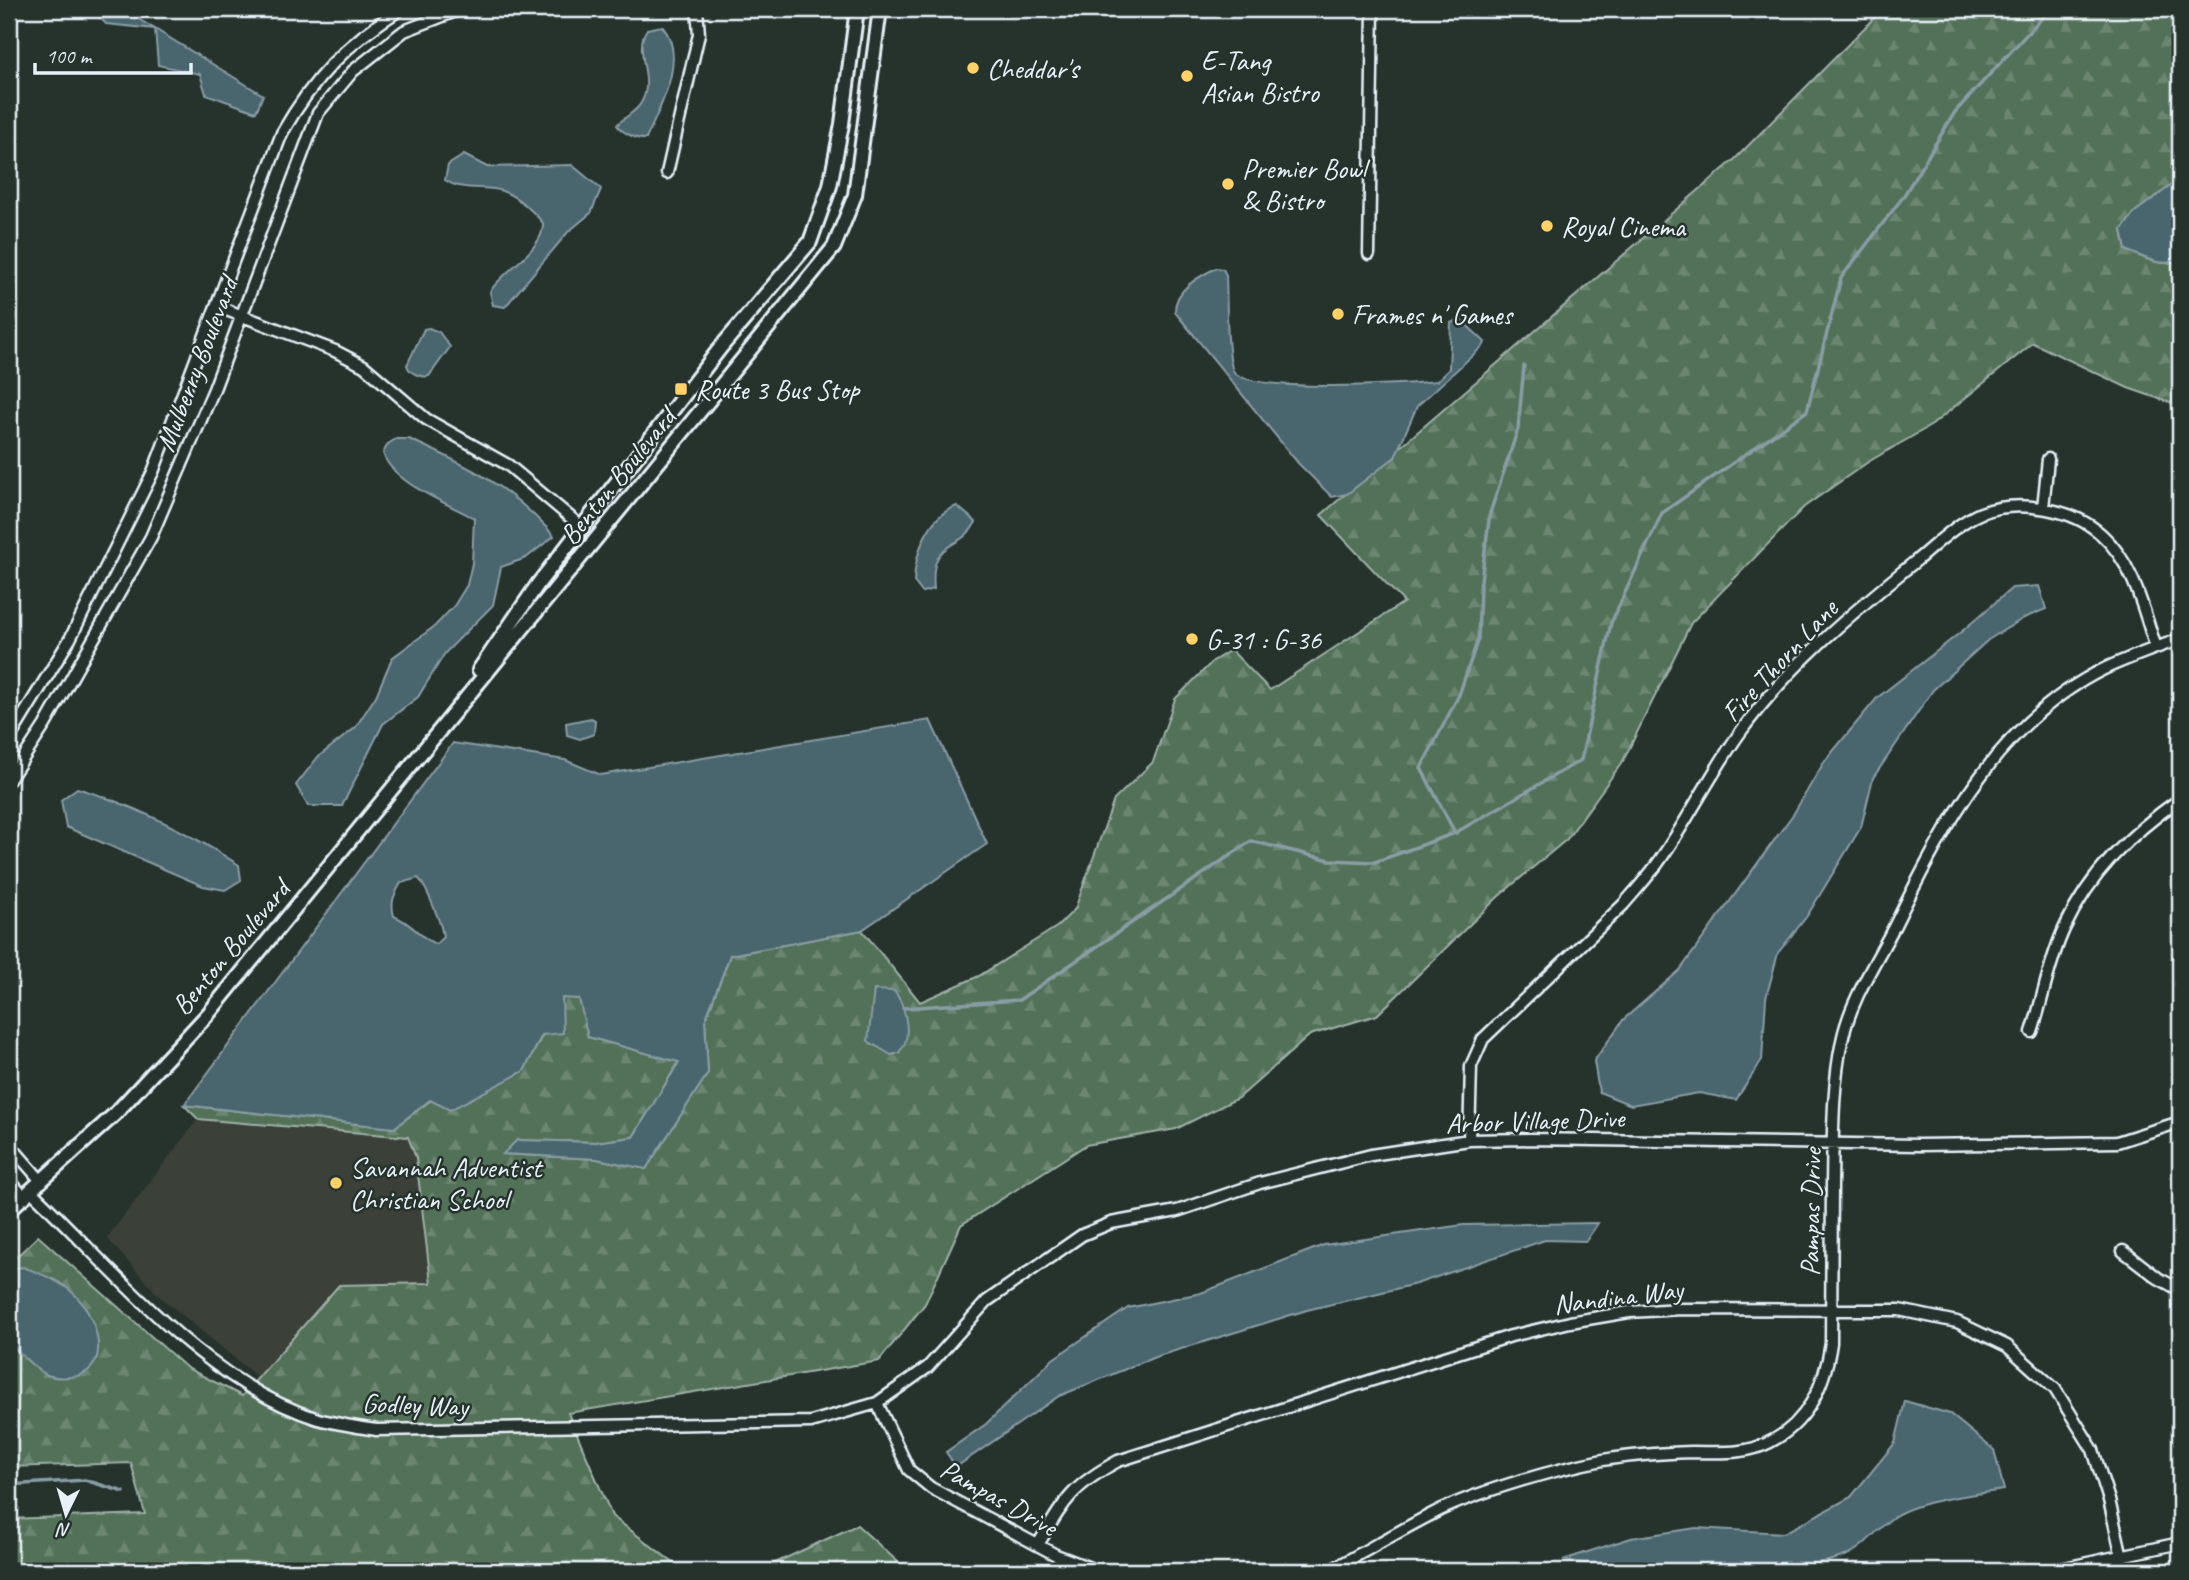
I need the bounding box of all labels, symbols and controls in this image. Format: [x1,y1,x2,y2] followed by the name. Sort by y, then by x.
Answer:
[35,32,191,76] scale bar
[46,43,93,69] text: 100 m
[1201,43,1321,110] place label: E-Tang Asian Bistro
[987,51,1081,86] place label: Cheddar's
[965,60,981,76] marker: Cheddar's
[1179,68,1195,84] marker: E-Tang Asian Bistro
[1242,151,1371,218] place label: Premier Bowl & Bistro
[1220,176,1236,192] marker: Premier Bowl & Bistro
[1561,209,1687,244] place label: Royal Cinema
[1539,218,1555,234] marker: Royal Cinema
[147,269,247,456] street label: Mulberry Boulevard
[1352,297,1514,332] place label: Frames n' Games
[1330,306,1346,322] marker: Frames n' Games
[695,372,862,407] place label: Route 3 Bus Stop
[673,381,689,397] marker: Route 3 Bus Stop
[552,398,686,552] street label: Benton Boulevard
[1714,590,1846,729] street label: Fire Thorn Lane
[1206,622,1322,657] place label: G-31 : G-36
[1184,631,1200,647] marker: G-31 : G-36
[164,870,300,1022] street label: Benton Boulevard
[1445,1100,1627,1141] street label: Arbor Village Drive
[1792,1146,1829,1276] street label: Pampas Drive
[350,1150,544,1217] place label: Savannah Adventist Christian School
[328,1175,344,1191] marker: Savannah Adventist Christian School
[1551,1271,1687,1322] street label: Nandina Way
[361,1385,471,1424] street label: Godley Way
[934,1451,1065,1545] street label: Pampas Drive
[32,1478,102,1548] north arrow
[54,1517,72,1542] text: N

